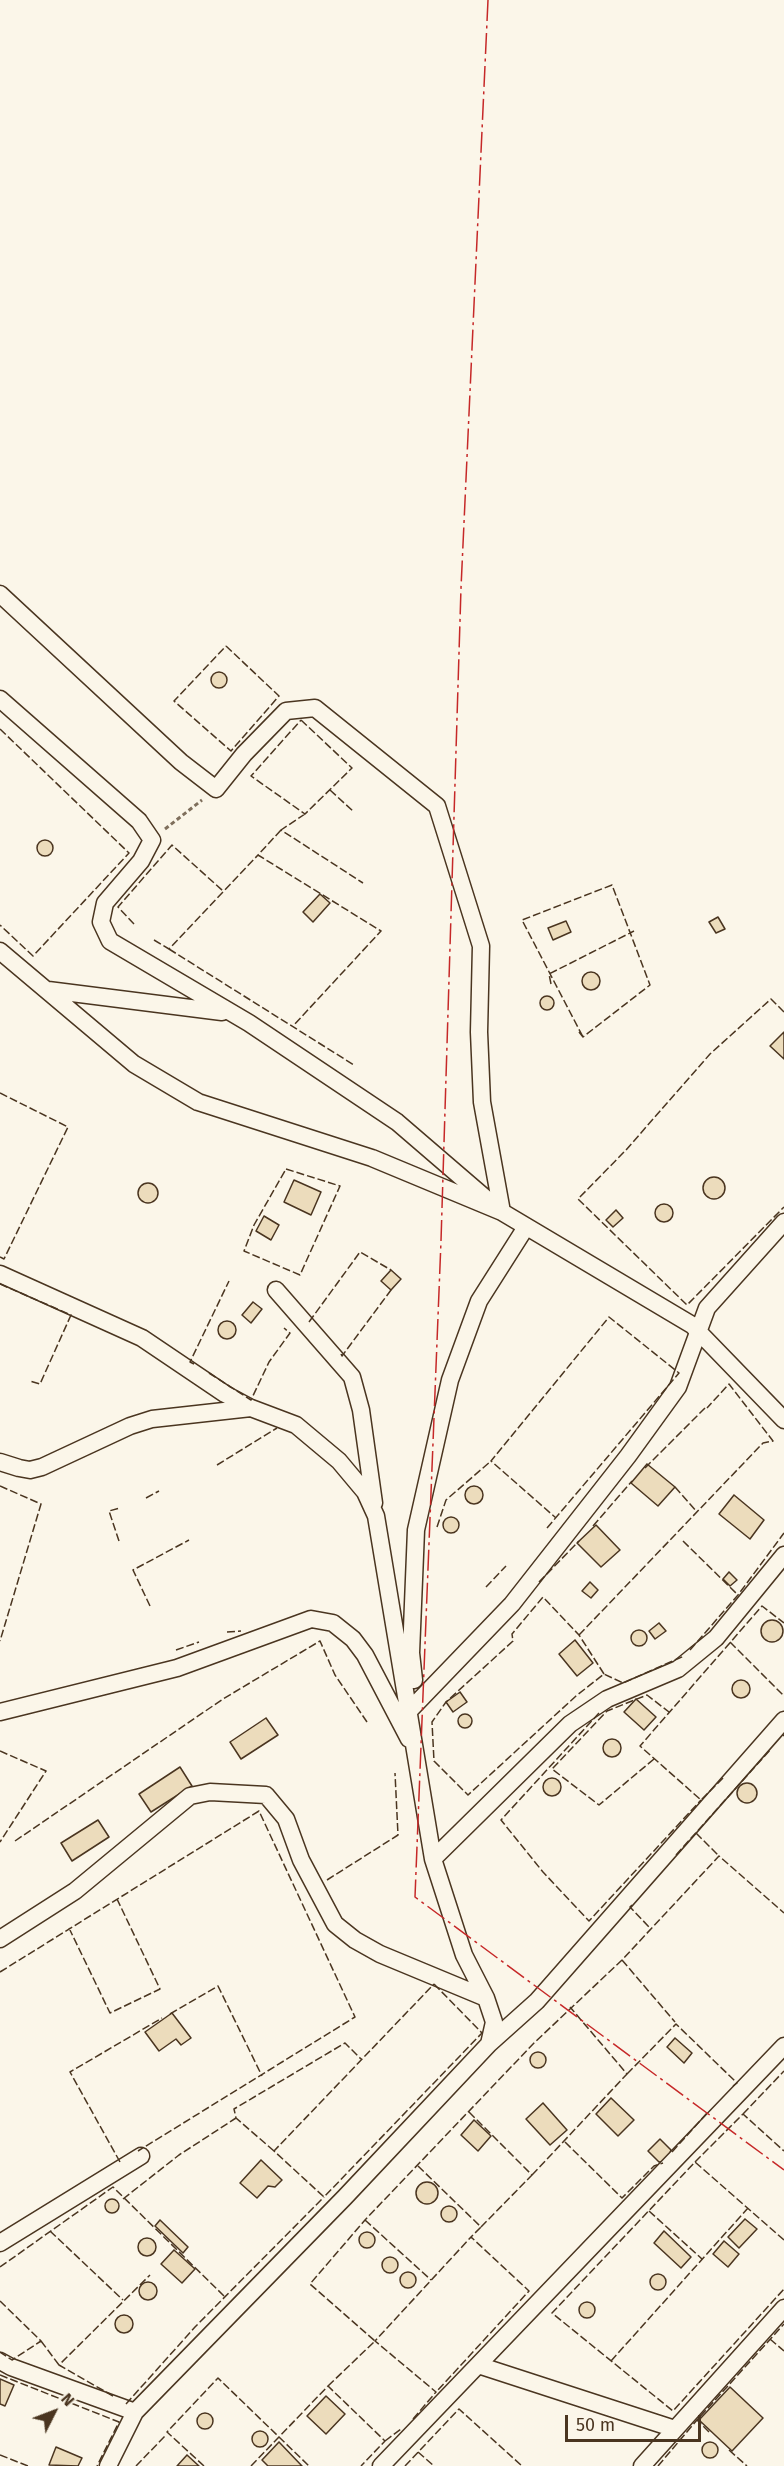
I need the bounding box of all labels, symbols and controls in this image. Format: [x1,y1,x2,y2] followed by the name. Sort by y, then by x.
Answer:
[24,2382,84,2442] north arrow
[57,2389,78,2410] text: N
[568,2403,704,2441] scale bar
[576,2414,615,2436] text: 50 m

